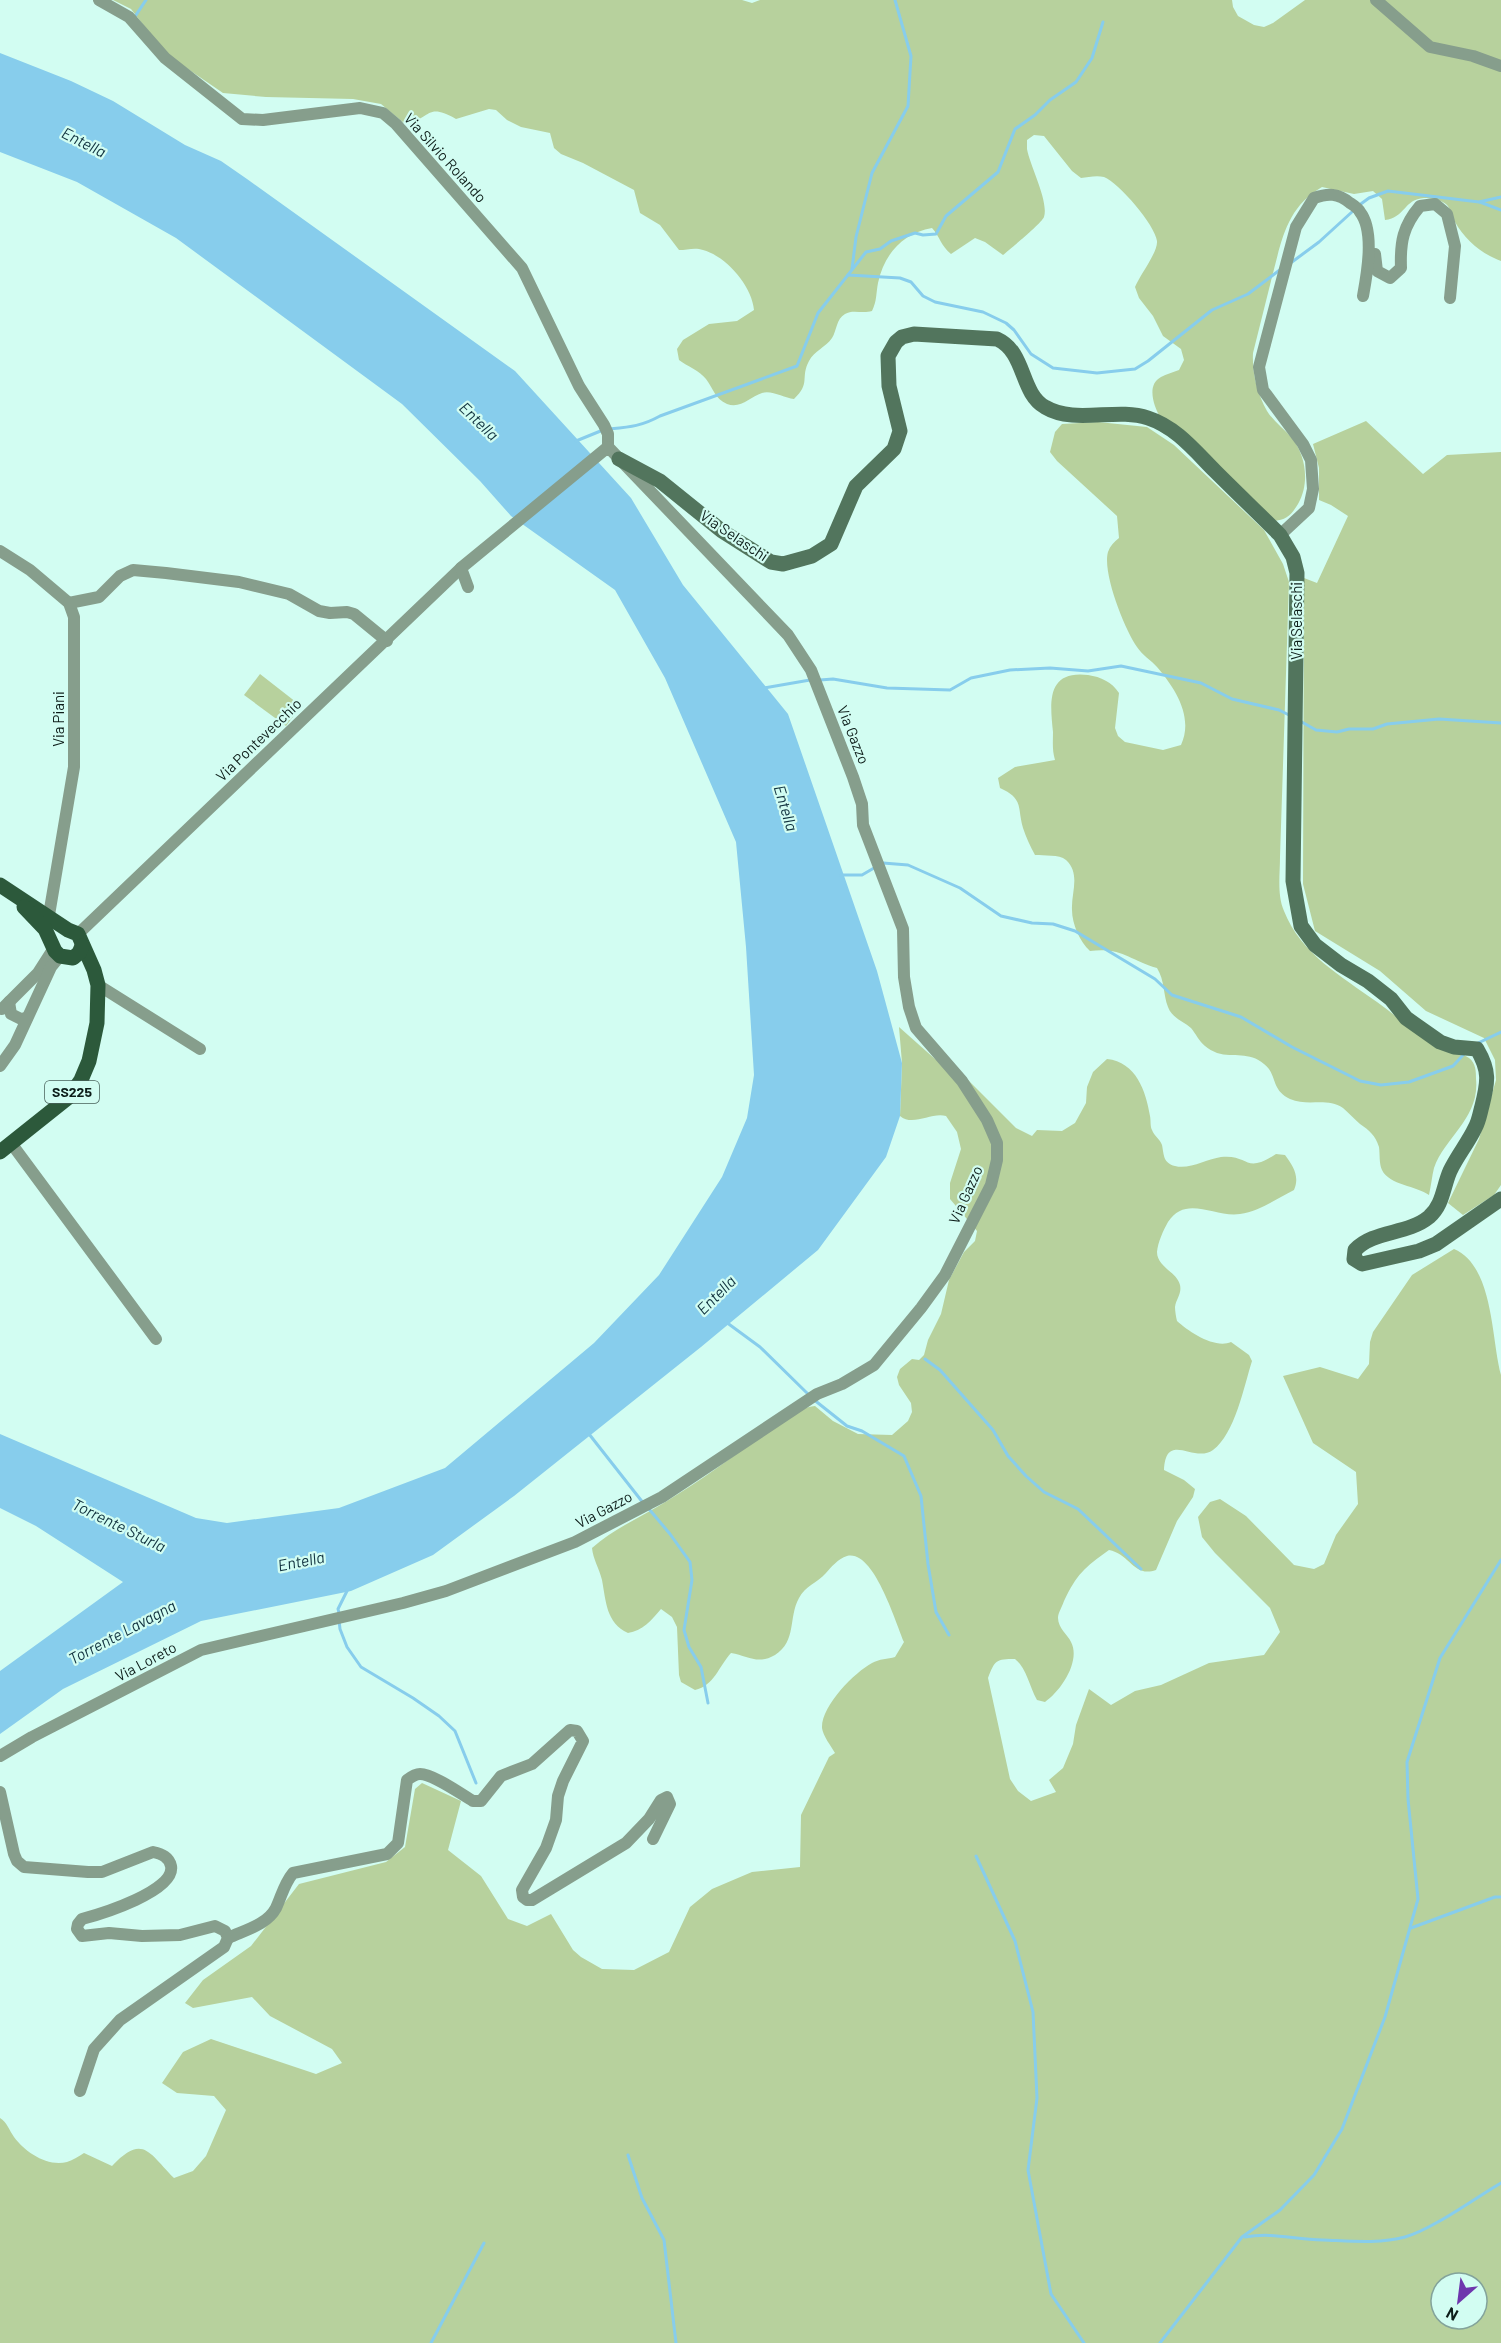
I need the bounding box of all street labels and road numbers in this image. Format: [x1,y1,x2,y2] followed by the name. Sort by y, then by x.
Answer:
[401,109,491,206] street label: Via Silvio Rolando
[697,506,772,564] street label: Via Selaschi
[1287,582,1305,660] street label: Via Selaschi
[49,691,67,747] street label: Via Piani
[212,694,305,785] street label: Via Pontevecchio
[834,703,874,767] street label: Via Gazzo
[45,1081,99,1103] road number: SS225
[944,1163,986,1226] street label: Via Gazzo
[572,1487,635,1532] street label: Via Gazzo
[112,1638,179,1685] street label: Via Loreto

